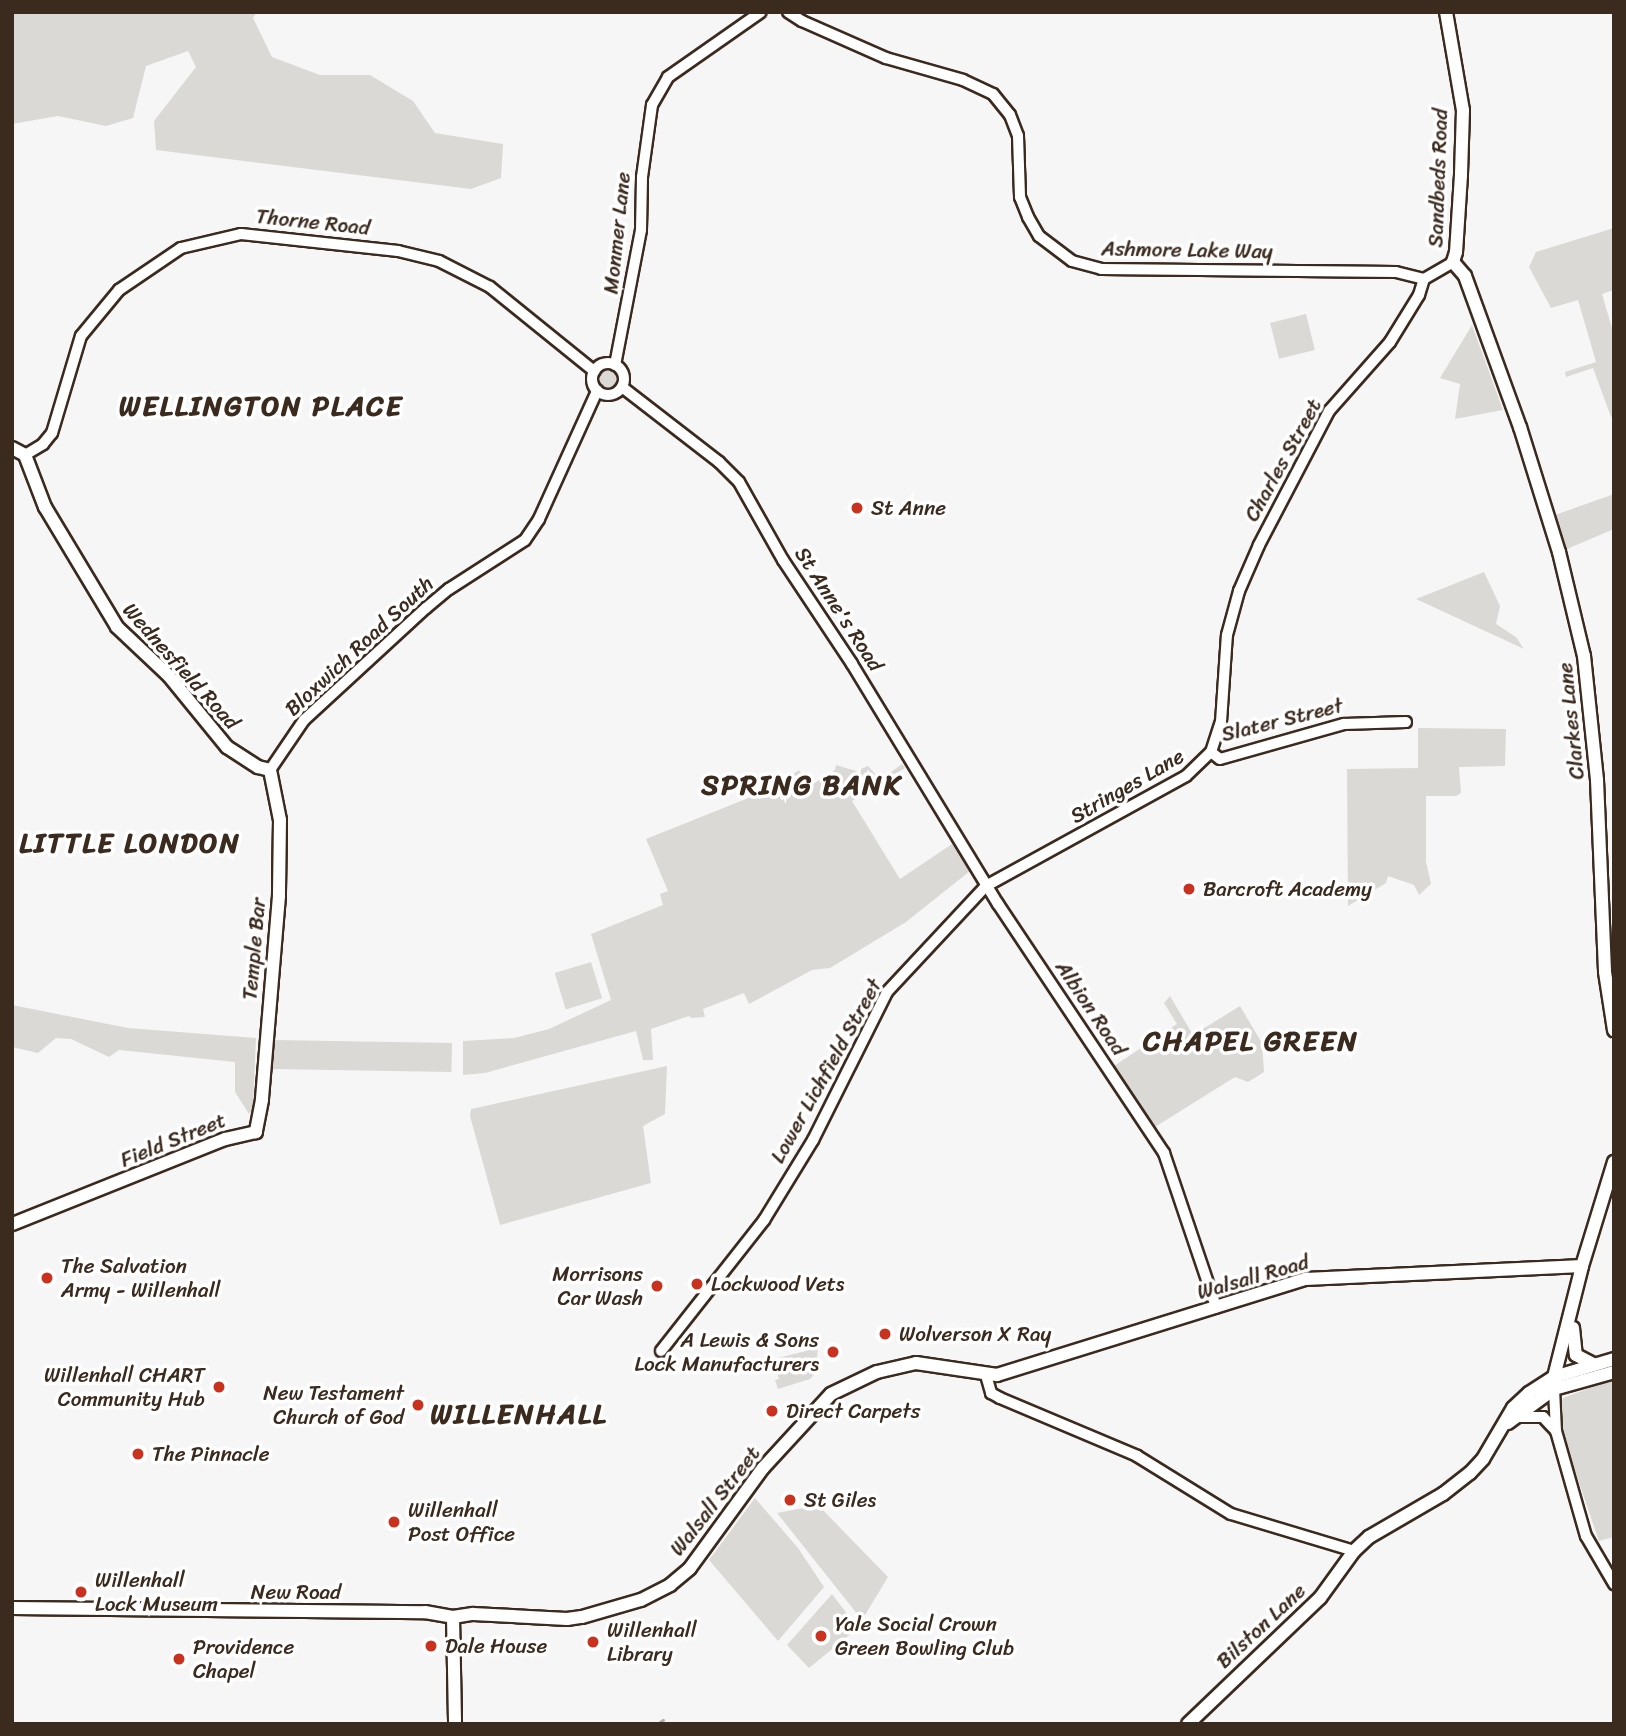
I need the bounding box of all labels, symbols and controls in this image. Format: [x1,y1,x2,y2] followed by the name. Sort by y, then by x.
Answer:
[1423,108,1453,248] street label: Sandbeds Road
[598,171,636,295] street label: Monmer Lane
[255,203,371,241] street label: Thorne Road
[1101,236,1273,264] street label: Ashmore Lake Way
[123,389,399,423] district label: WELLINGTON PLACE
[1239,394,1327,526] street label: Charles Street
[871,495,946,521] place label: St Anne
[849,500,865,516] marker: St Anne
[790,543,888,675] street label: St Anne's Road
[280,571,438,721] street label: Bloxwich Road South
[117,597,245,735] street label: Wednesfield Road
[1552,661,1590,781] street label: Clarkes Lane
[1218,693,1346,747] street label: Slater Street
[1066,743,1188,829] street label: Stringes Lane
[703,768,901,802] district label: SPRING BANK
[22,826,238,860] district label: LITTLE LONDON
[1203,876,1372,902] place label: Barcroft Academy
[1181,881,1197,897] marker: Barcroft Academy
[237,897,271,1001] street label: Temple Bar
[1050,956,1132,1060] street label: Albion Road
[765,975,887,1167] street label: Lower Lichfield Street
[1144,1024,1358,1058] district label: CHAPEL GREEN
[117,1107,229,1173] street label: Field Street
[1194,1249,1312,1305] street label: Walsall Road
[61,1253,221,1303] place label: The Salvation Army - Willenhall
[552,1261,643,1311] place label: Morrisons Car Wash
[39,1270,55,1286] marker: The Salvation Army - Willenhall
[711,1271,846,1297] place label: Lockwood Vets
[689,1276,705,1292] marker: Lockwood Vets
[649,1278,665,1294] marker: Morrisons Car Wash
[899,1321,1051,1347] place label: Wolverson X Ray
[877,1326,893,1342] marker: Wolverson X Ray
[633,1327,819,1377] place label: A Lewis & Sons Lock Manufacturers
[825,1344,841,1360] marker: A Lewis & Sons Lock Manufacturers
[44,1362,205,1412] place label: Willenhall CHART Community Hub
[211,1379,227,1395] marker: Willenhall CHART Community Hub
[262,1380,404,1430] place label: New Testament Church of God
[410,1397,426,1413] marker: New Testament Church of God
[432,1397,606,1431] district label: WILLENHALL
[786,1398,920,1424] place label: Direct Carpets
[764,1403,780,1419] marker: Direct Carpets
[152,1441,269,1467] place label: The Pinnacle
[665,1441,765,1561] street label: Walsall Street
[130,1446,146,1462] marker: The Pinnacle
[804,1487,877,1513] place label: St Giles
[782,1492,798,1508] marker: St Giles
[408,1497,515,1547] place label: Willenhall Post Office
[386,1514,402,1530] marker: Willenhall Post Office
[95,1567,219,1617] place label: Willenhall Lock Museum
[1211,1578,1311,1674] street label: Bilston Lane
[251,1579,341,1605] street label: New Road
[73,1584,89,1600] marker: Willenhall Lock Museum
[835,1611,1014,1661] place label: Yale Social Crown Green Bowling Club
[607,1617,697,1667] place label: Willenhall Library
[813,1628,829,1644] marker: Yale Social Crown Green Bowling Club
[445,1633,547,1659] place label: Dale House
[193,1634,294,1684] place label: Providence Chapel
[585,1634,601,1650] marker: Willenhall Library
[423,1638,439,1654] marker: Dale House
[171,1651,187,1667] marker: Providence Chapel

